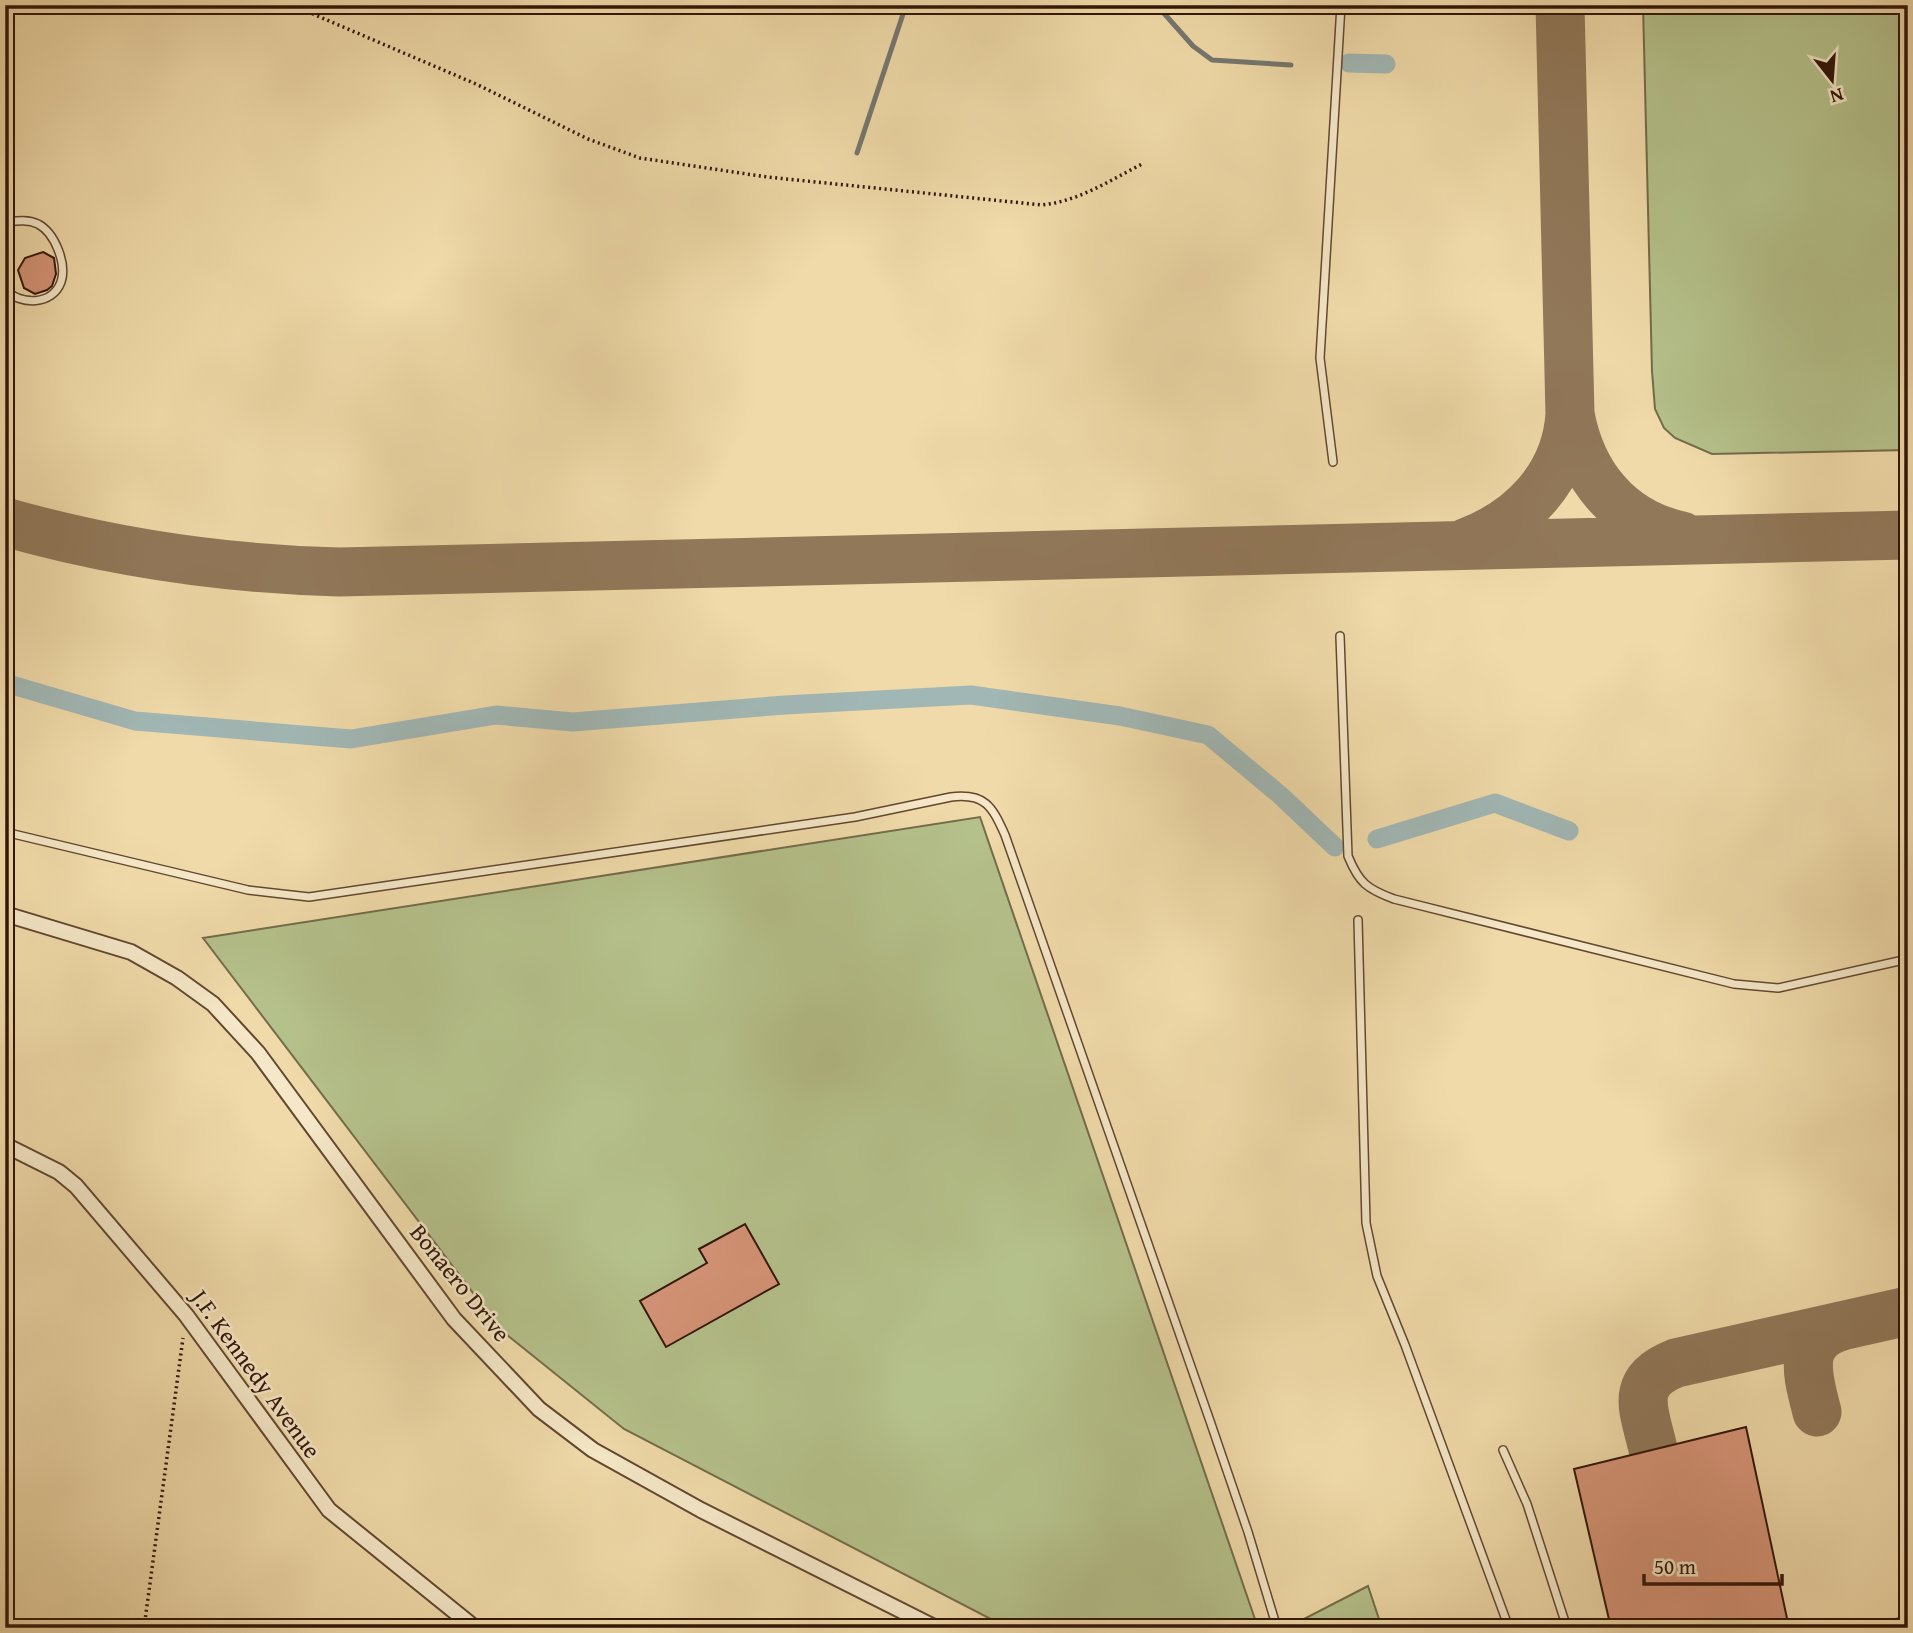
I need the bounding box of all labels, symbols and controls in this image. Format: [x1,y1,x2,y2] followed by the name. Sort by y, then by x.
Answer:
[1798,46,1868,116] north arrow
[1827,81,1847,112] text: N
[402,1216,519,1349] street label: Bonaero Drive
[181,1280,330,1465] street label: J.F. Kennedy Avenue
[1644,1542,1782,1586] scale bar
[1654,1551,1696,1582] text: 50 m

